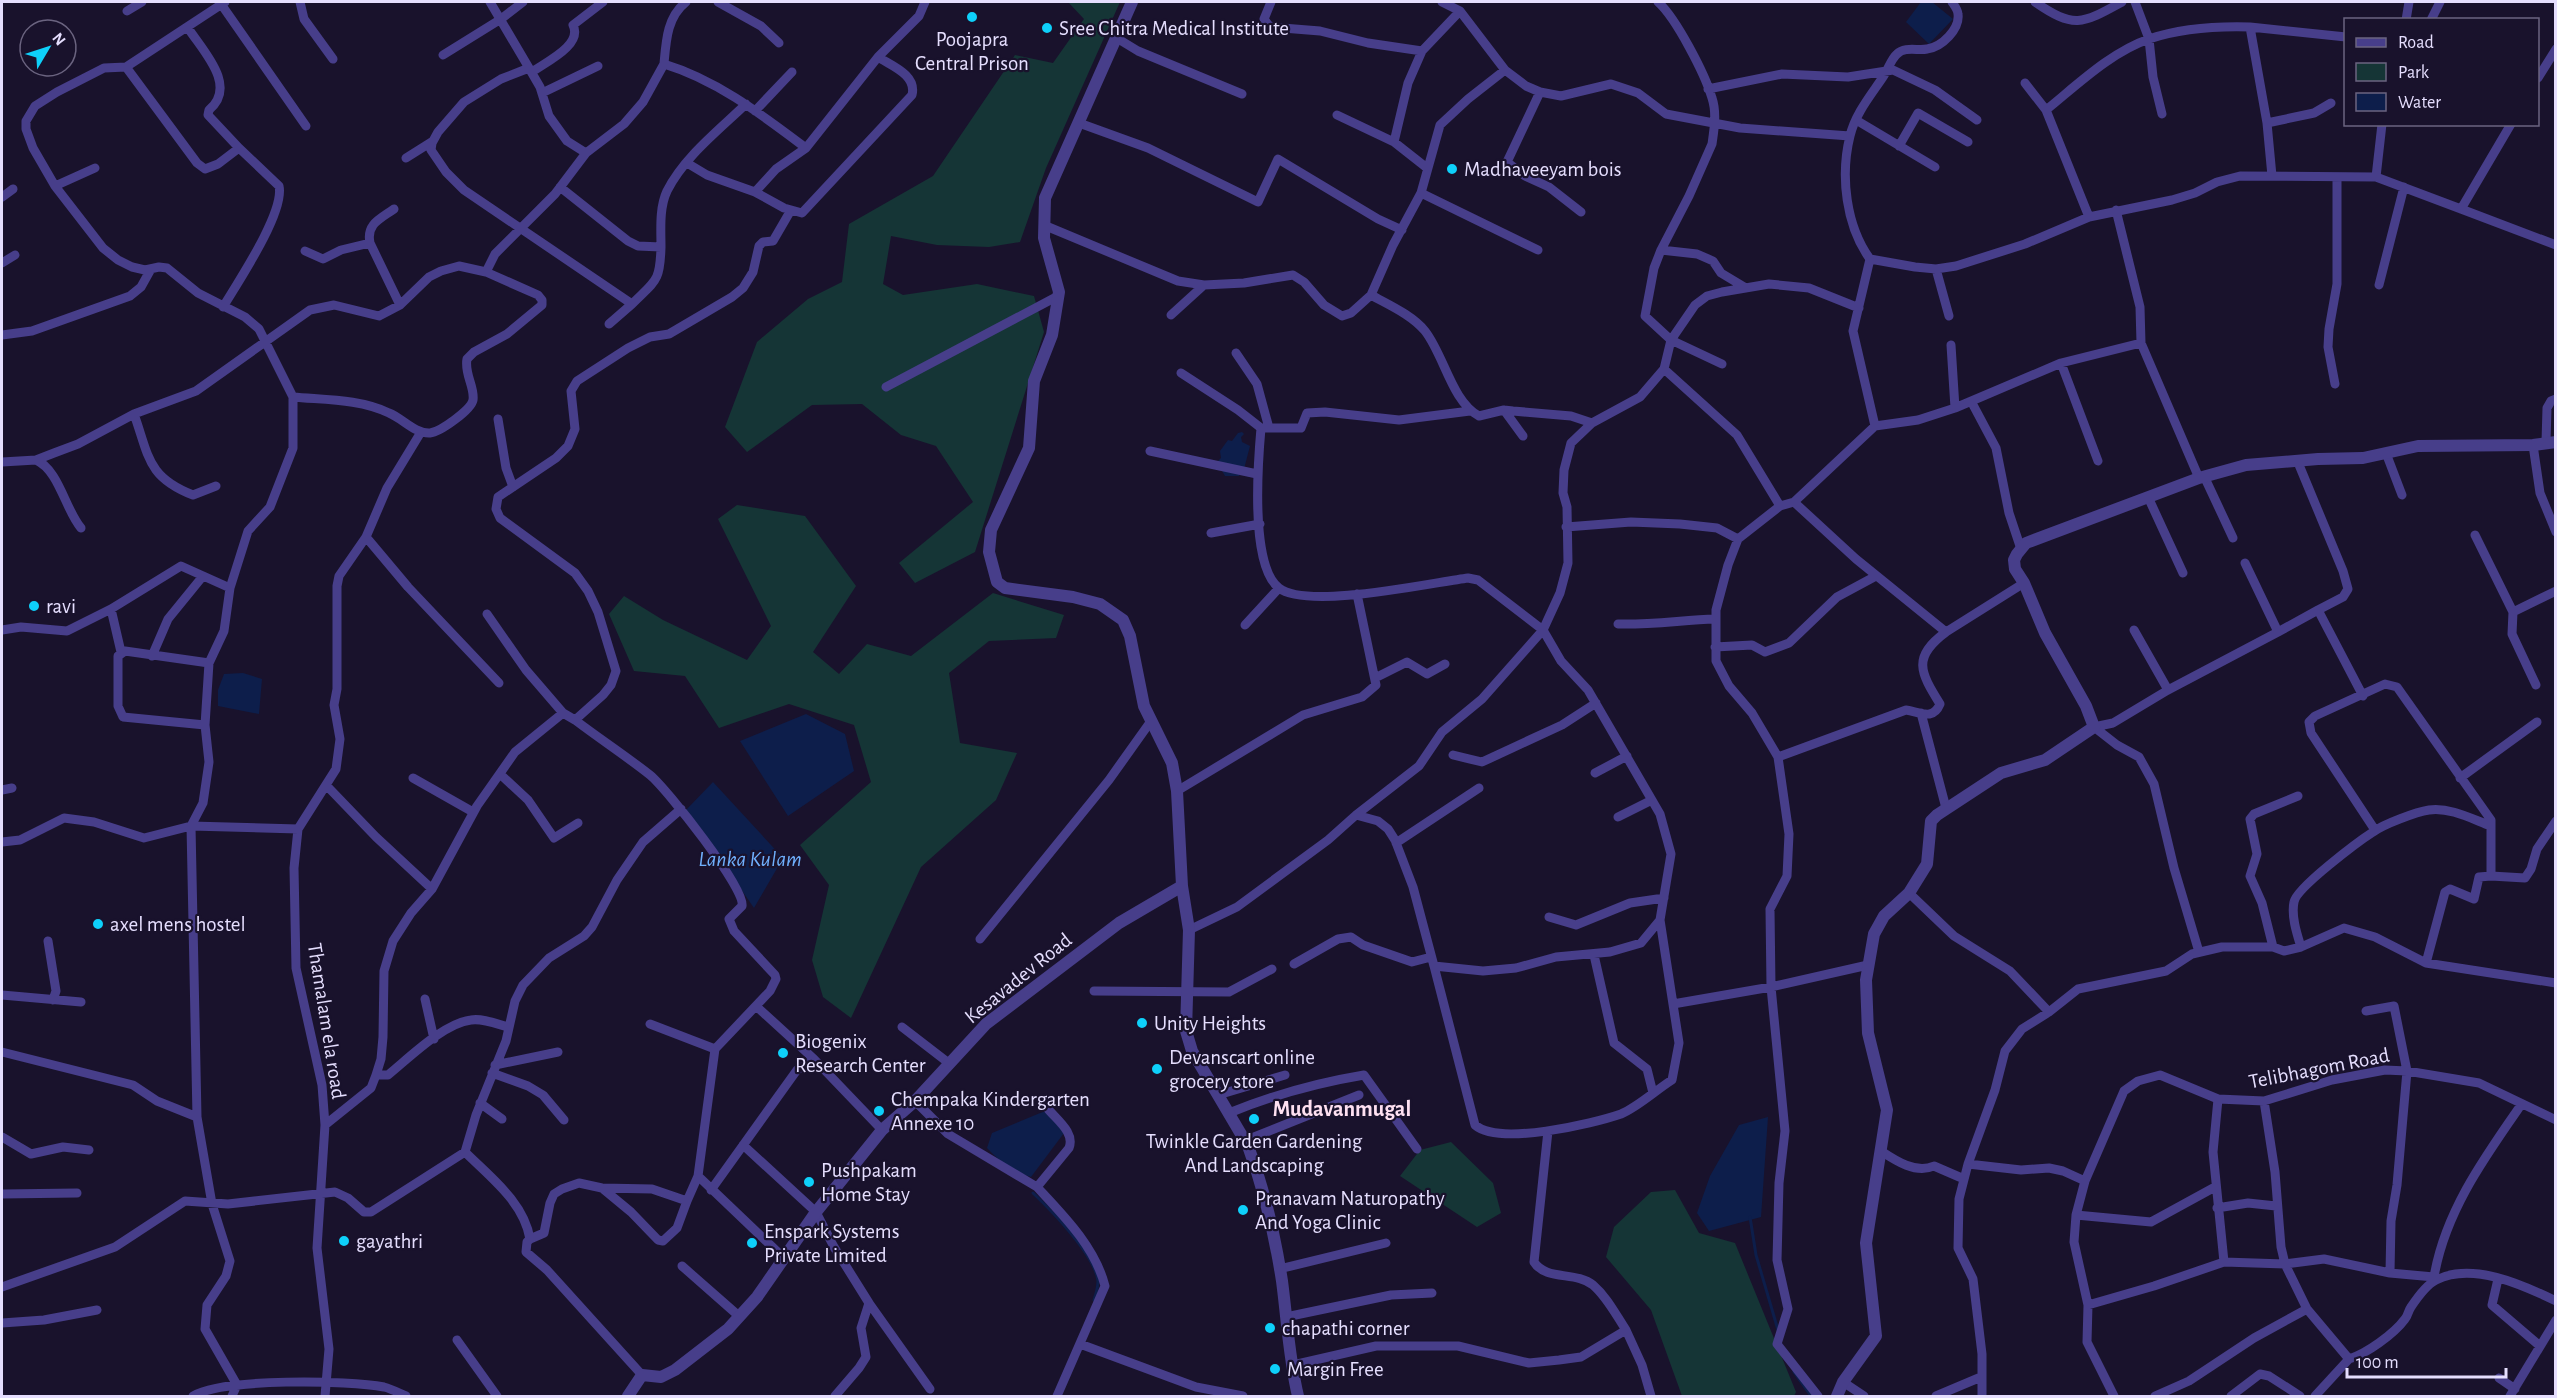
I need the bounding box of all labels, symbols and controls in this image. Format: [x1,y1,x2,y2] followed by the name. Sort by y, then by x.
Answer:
[965,10,979,24] marker: Poojapra Central Prison
[18,18,78,78] north arrow
[1059,18,1289,39] place label: Sree Chitra Medical Institute
[2344,18,2539,126] legend
[1040,21,1054,35] marker: Sree Chitra Medical Institute
[915,29,1029,74] place label: Poojapra Central Prison
[49,30,69,49] text: N
[2398,34,2434,52] text: Road
[2398,64,2430,82] text: Park
[2398,94,2441,112] text: Water
[1464,159,1622,180] place label: Madhaveeyam bois
[1445,162,1459,176] marker: Madhaveeyam bois
[46,596,76,617] place label: ravi
[27,599,41,613] marker: ravi
[698,848,802,870] water label: Lanka Kulam
[110,914,246,935] place label: axel mens hostel
[91,917,105,931] marker: axel mens hostel
[961,929,1076,1028] street label: Kesavadev Road
[304,942,349,1101] street label: Thamalam ela road
[1154,1013,1266,1034] place label: Unity Heights
[1135,1016,1149,1030] marker: Unity Heights
[795,1031,926,1076] place label: Biogenix Research Center
[2247,1045,2391,1092] street label: Telibhagom Road
[776,1046,790,1060] marker: Biogenix Research Center
[1169,1047,1315,1092] place label: Devanscart online grocery store
[1150,1062,1164,1076] marker: Devanscart online grocery store
[891,1089,1090,1134] place label: Chempaka Kindergarten Annexe 10
[1273,1098,1411,1120] district label: Mudavanmugal
[872,1104,886,1118] marker: Chempaka Kindergarten Annexe 10
[1247,1112,1261,1126] marker: Twinkle Garden Gardening And Landscaping
[1146,1131,1363,1176] place label: Twinkle Garden Gardening And Landscaping
[821,1160,917,1205] place label: Pushpakam Home Stay
[802,1175,816,1189] marker: Pushpakam Home Stay
[1255,1188,1445,1233] place label: Pranavam Naturopathy And Yoga Clinic
[1236,1203,1250,1217] marker: Pranavam Naturopathy And Yoga Clinic
[764,1221,899,1266] place label: Enspark Systems Private Limited
[356,1231,423,1252] place label: gayathri
[337,1234,351,1248] marker: gayathri
[745,1236,759,1250] marker: Enspark Systems Private Limited
[1282,1318,1410,1339] place label: chapathi corner
[1263,1321,1277,1335] marker: chapathi corner
[2347,1341,2506,1379] scale bar
[2356,1354,2399,1372] text: 100 m
[1287,1359,1384,1380] place label: Margin Free
[1268,1362,1282,1376] marker: Margin Free

